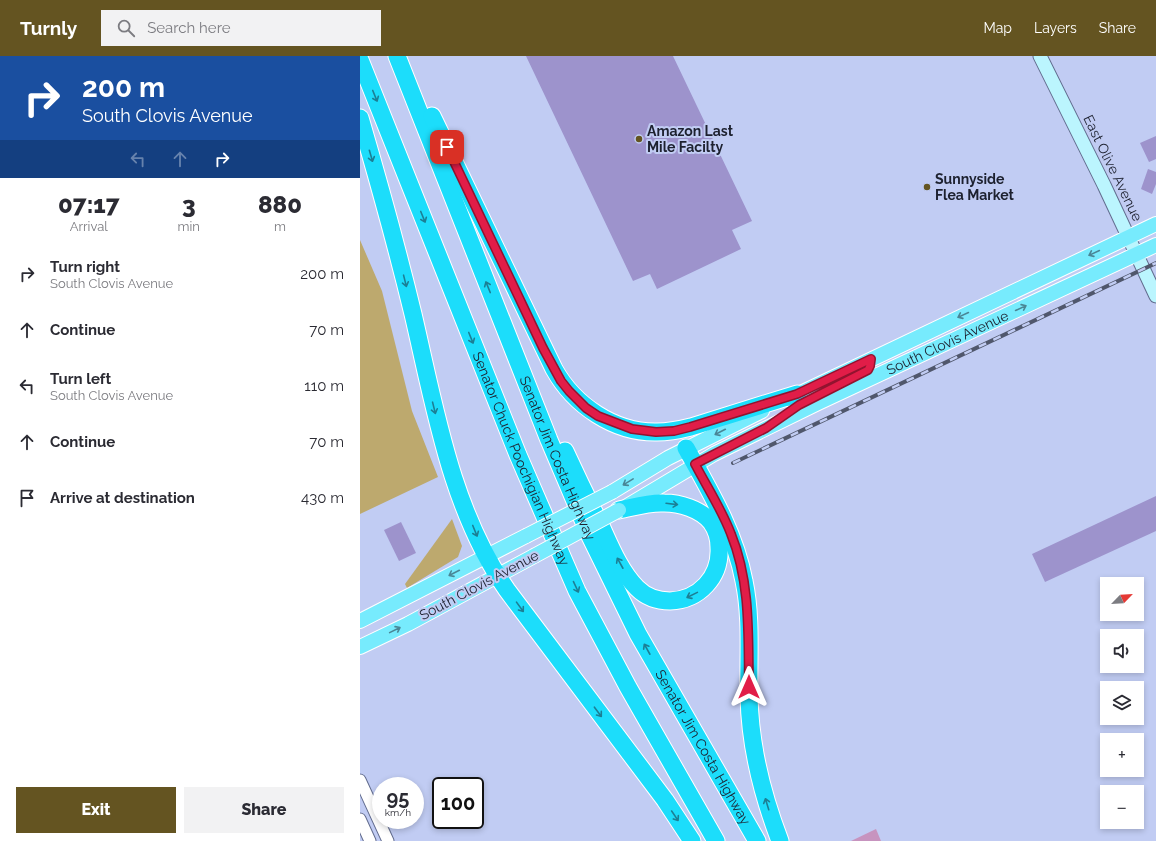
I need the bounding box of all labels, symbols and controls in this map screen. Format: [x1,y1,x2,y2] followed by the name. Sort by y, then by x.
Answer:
[101,10,381,46] search box
[20,17,77,39] text: Turnly
[115,17,137,39] icon: search
[147,19,231,37] text: Search here
[984,20,1012,36] text: Map
[1034,20,1077,36] text: Layers
[1099,20,1136,36] text: Share
[82,71,165,104] text: 200 m
[16,72,68,124] icon: right
[371,90,379,102] one-way arrow
[82,105,252,126] text: South Clovis Avenue
[1080,112,1146,224] street label: East Olive Avenue
[647,123,734,155] place label: Amazon Last Mile Facilty
[430,130,464,164] pin
[634,134,644,144] marker: Amazon Last Mile Facilty
[436,136,458,158] icon: arrive
[127,148,149,170] icon: left
[169,148,191,170] icon: ahead
[211,148,233,170] icon: right
[368,149,375,162] one-way arrow
[935,171,1014,203] place label: Sunnyside Flea Market
[922,182,932,192] marker: Sunnyside Flea Market
[58,190,119,219] text: 07:17
[182,190,196,219] text: 3
[258,190,302,219] text: 880
[419,211,427,223] one-way arrow
[70,219,108,234] text: Arrival
[178,219,200,234] text: min
[274,219,286,234] text: m
[1088,250,1100,257] one-way arrow
[50,258,120,276] text: Turn right
[16,263,38,285] icon: right
[300,265,344,283] text: 200 m
[401,274,409,287] one-way arrow
[50,276,173,291] text: South Clovis Avenue
[484,281,491,293] one-way arrow
[1014,304,1026,311] one-way arrow
[884,307,1011,378] street label: South Clovis Avenue
[958,312,970,319] one-way arrow
[16,319,38,341] icon: ahead
[50,321,115,339] text: Continue
[309,321,344,339] text: 70 m
[467,331,475,343] one-way arrow
[470,350,573,568] street label: Senator Chuck Poochigian Highway
[50,370,111,388] text: Turn left
[516,374,599,543] street label: Senator Jim Costa Highway
[16,375,38,397] icon: left
[304,377,344,395] text: 110 m
[50,388,173,403] text: South Clovis Avenue
[431,401,438,414] one-way arrow
[714,429,726,436] one-way arrow
[16,431,38,453] icon: ahead
[50,433,115,451] text: Continue
[309,433,344,451] text: 70 m
[622,478,634,486] one-way arrow
[16,487,38,509] icon: arrive
[50,489,195,507] text: Arrive at destination
[301,489,344,507] text: 430 m
[665,500,678,507] one-way arrow
[472,525,479,537] one-way arrow
[417,547,541,623] street label: South Clovis Avenue
[616,557,623,569] one-way arrow
[448,570,460,578] one-way arrow
[1100,577,1144,621] north arrow
[1100,577,1144,829] map controls
[572,580,580,592] one-way arrow
[686,592,698,599] one-way arrow
[516,602,525,613] one-way arrow
[389,626,401,633] one-way arrow
[1100,629,1144,673] button: sound
[642,643,650,655] one-way arrow
[728,666,770,708] position arrow
[652,667,754,828] street label: Senator Jim Costa Highway
[1100,681,1144,725] button: layers
[594,706,602,717] one-way arrow
[1100,733,1144,777] button: +
[432,777,484,829] speed limit sign: 100
[1100,785,1144,829] button: −
[387,786,409,810] text: 95
[16,787,176,833] button: Exit
[184,787,344,833] button: Share
[763,798,770,811] one-way arrow
[385,807,411,818] text: km/h
[672,810,680,822] one-way arrow

